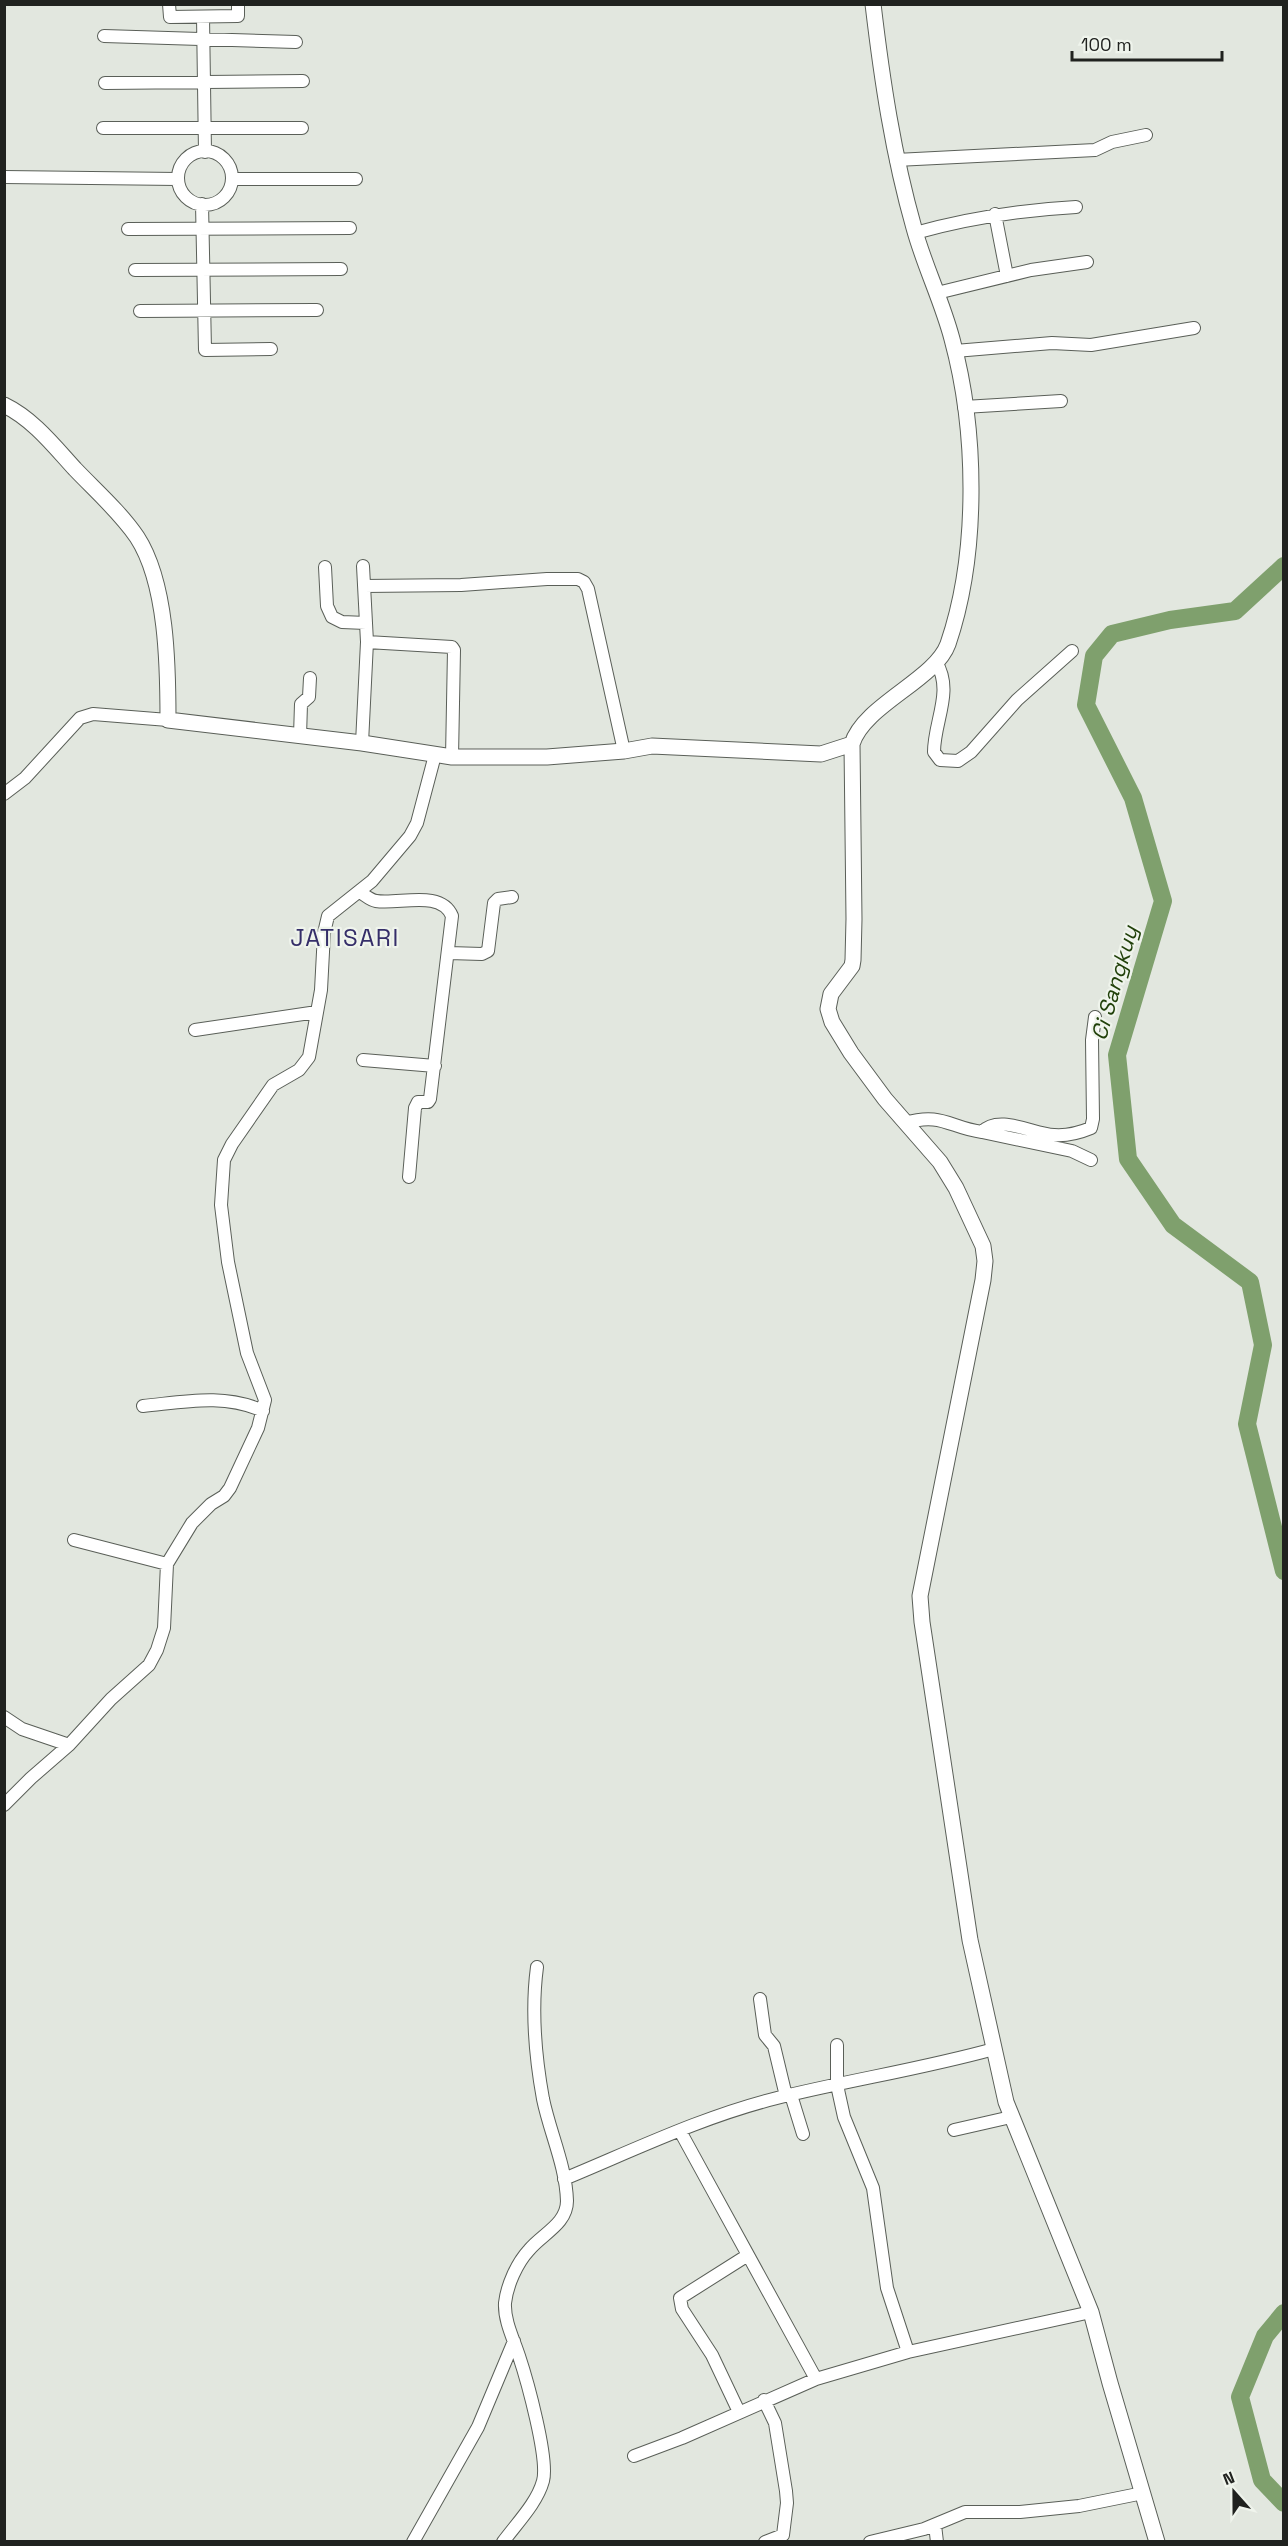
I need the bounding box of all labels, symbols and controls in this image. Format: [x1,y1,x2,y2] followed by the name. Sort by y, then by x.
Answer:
[1072,24,1222,62] scale bar
[1081,33,1132,56] text: 100 m
[1084,921,1144,1043] water label: Ci Sangkuy
[290,922,400,953] district label: JATISARI
[1204,2462,1264,2522] north arrow
[1220,2467,1238,2490] text: N

